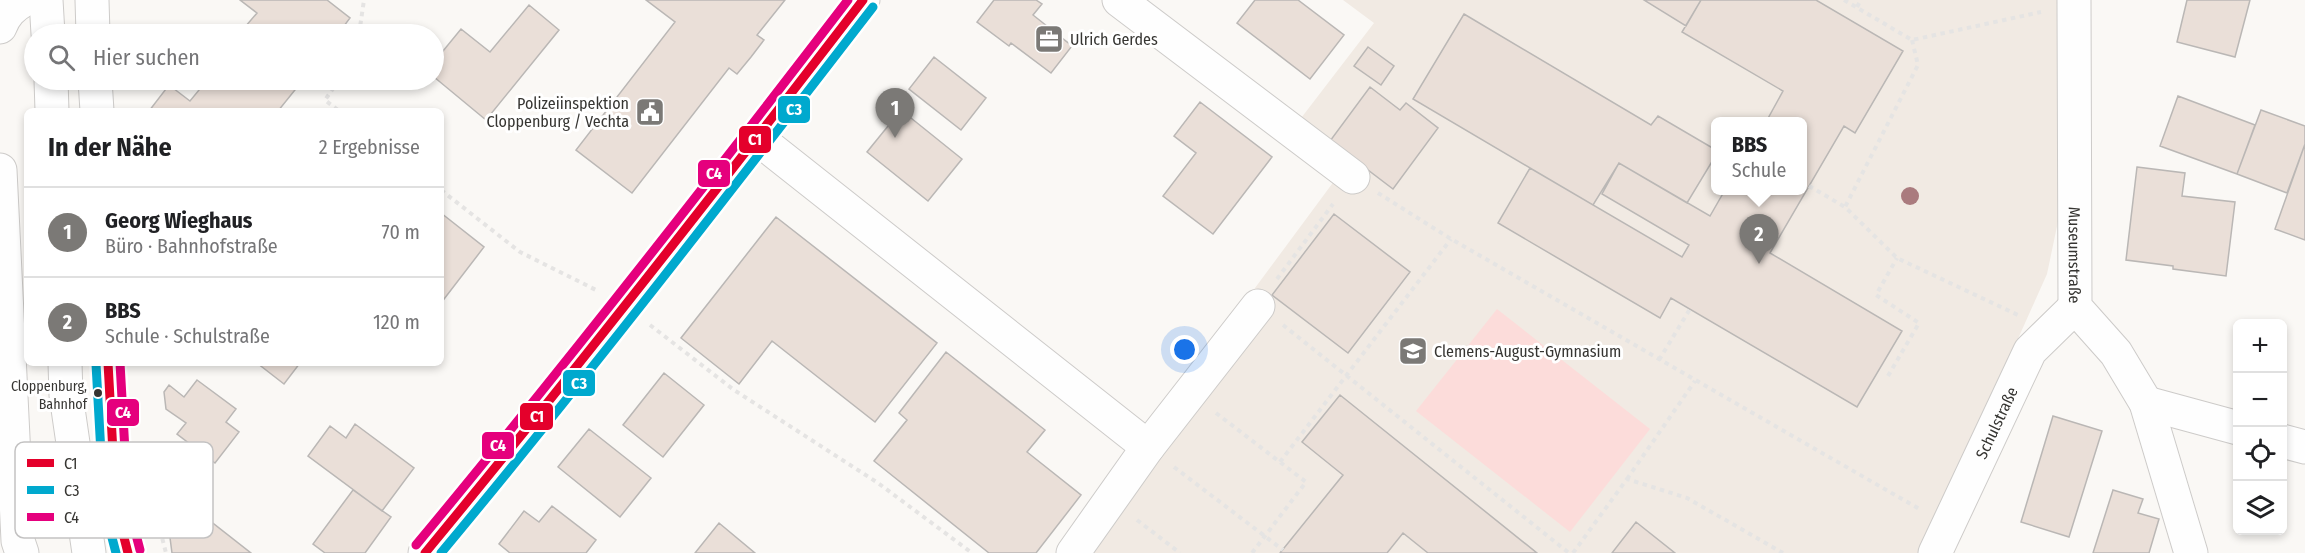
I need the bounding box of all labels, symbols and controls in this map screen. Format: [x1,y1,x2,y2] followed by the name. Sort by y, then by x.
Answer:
[1033,23,1065,55] office icon: Ulrich Gerdes
[24,24,444,90] search box
[1070,30,1158,49] place label: Ulrich Gerdes
[45,41,78,74] icon: search
[93,44,200,71] text: Hier suchen
[876,88,914,138] pin: 1
[486,94,629,131] place label: Polizeiinspektion Cloppenburg / Vechta
[777,95,811,124] line badge: C3
[634,96,666,128] public building icon: Polizeiinspektion Cloppenburg / Vechta
[786,100,802,119] text: C3
[1711,117,1807,195] popup
[738,125,772,154] line badge: C1
[748,130,762,149] text: C1
[1732,131,1767,158] text: BBS
[48,132,172,163] text: In der Nähe
[319,135,420,159] text: 2 Ergebnisse
[1732,158,1786,182] text: Schule
[697,159,731,188] line badge: C4
[706,164,722,183] text: C4
[105,207,253,234] text: Georg Wieghaus
[2065,207,2084,303] street label: Museumstraße
[1740,214,1778,264] pin: 2
[63,220,72,244] text: 1
[382,220,420,244] text: 70 m
[105,234,278,258] text: Büro · Bahnhofstraße
[105,297,141,324] text: BBS
[63,310,72,334] text: 2
[373,310,420,334] text: 120 m
[2233,319,2287,535] map controls
[2233,319,2287,373] button: +
[105,324,270,348] text: Schule · Schulstraße
[1170,335,1199,364] your location
[1397,335,1429,367] school or university icon: Clemens-August-Gymnasium
[1434,342,1621,361] place label: Clemens-August-Gymnasium
[562,369,596,397] line badge: C3
[2233,373,2287,427] button: −
[571,374,587,393] text: C3
[11,378,89,413] place label: Cloppenburg, Bahnhof
[1972,384,2022,462] street label: Schulstraße
[92,387,104,399] marker: Cloppenburg, Bahnhof
[106,398,140,427] line badge: C4
[519,402,554,431] line badge: C1
[115,403,131,422] text: C4
[530,407,544,426] text: C1
[2233,427,2287,481] button: locate
[481,431,515,460] line badge: C4
[490,436,506,455] text: C4
[15,442,213,538] legend
[64,454,78,473] text: C1
[64,481,79,500] text: C3
[2233,481,2287,535] button: layers
[64,508,79,527] text: C4

